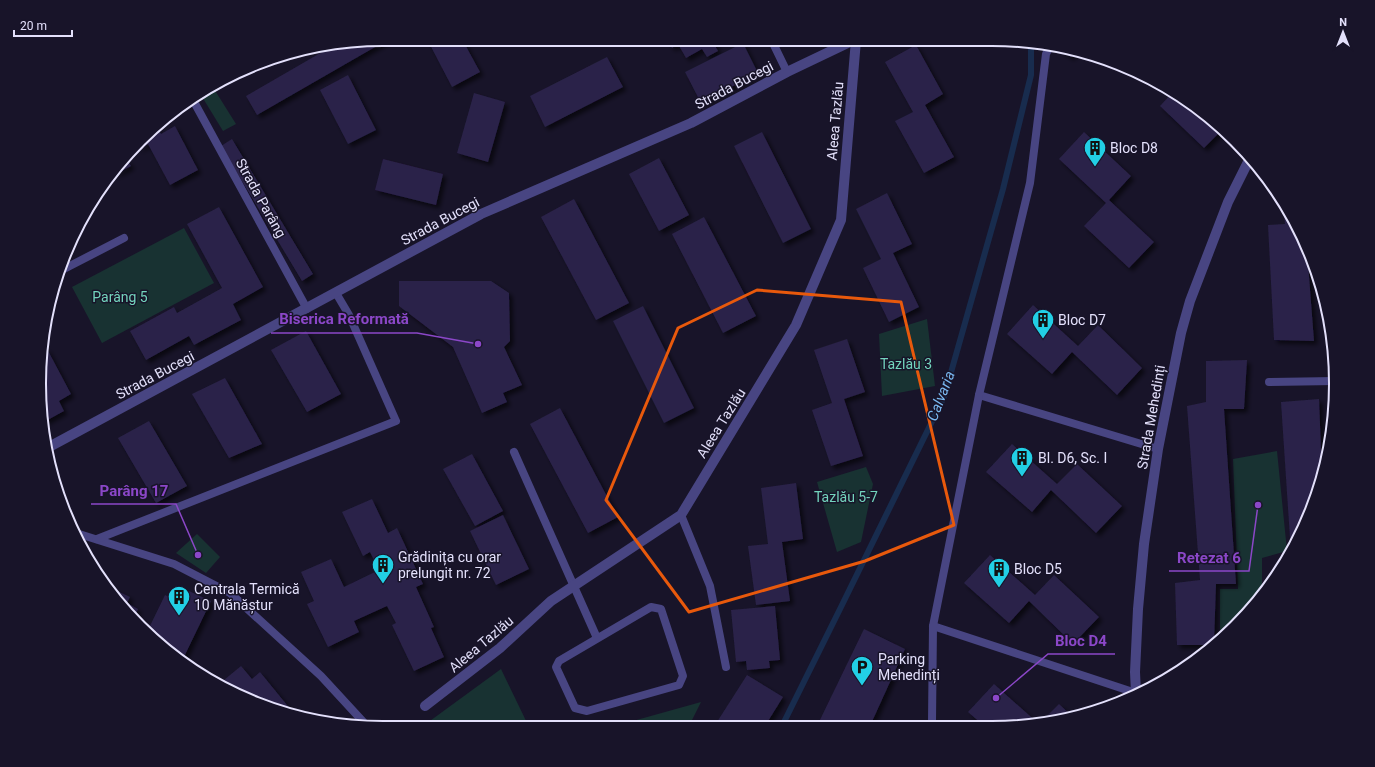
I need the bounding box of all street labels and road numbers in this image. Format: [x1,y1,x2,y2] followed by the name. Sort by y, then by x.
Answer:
[692,58,776,112] street label: Strada Bucegi
[824,81,846,161] street label: Aleea Tazlău
[233,156,289,240] street label: Strada Parâng
[398,194,482,248] street label: Strada Bucegi
[113,348,197,402] street label: Strada Bucegi
[1134,364,1169,471] street label: Strada Mehedinți
[693,385,749,461] street label: Aleea Tazlău
[446,612,516,676] street label: Aleea Tazlău

